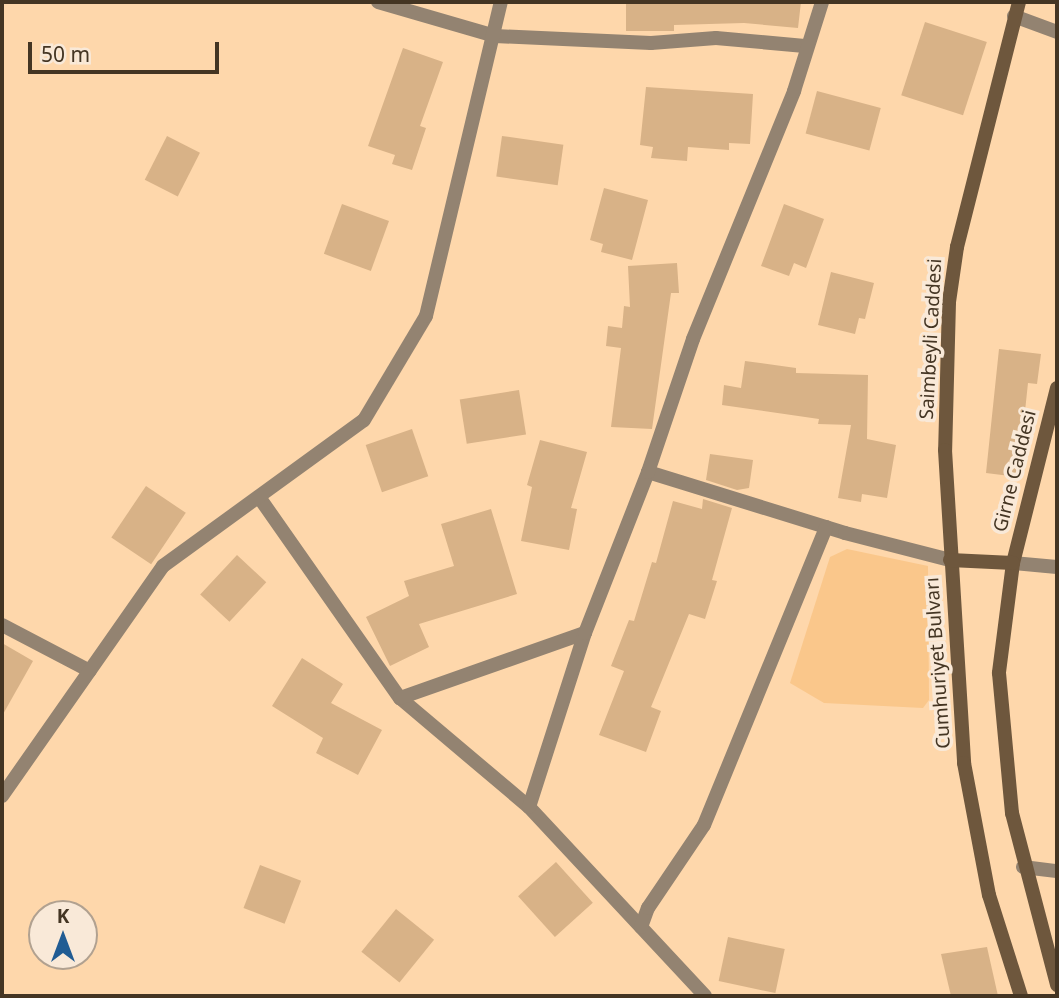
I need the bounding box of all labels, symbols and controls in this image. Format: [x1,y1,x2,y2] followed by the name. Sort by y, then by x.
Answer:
[32,28,222,72] scale bar
[41,40,90,68] text: 50 m
[915,258,947,420] street label: Saimbeyli Caddesi
[989,408,1041,534] street label: Girne Caddesi
[921,576,955,750] street label: Cumhuriyet Bulvarı
[28,900,98,970] north arrow
[57,903,69,929] text: K

